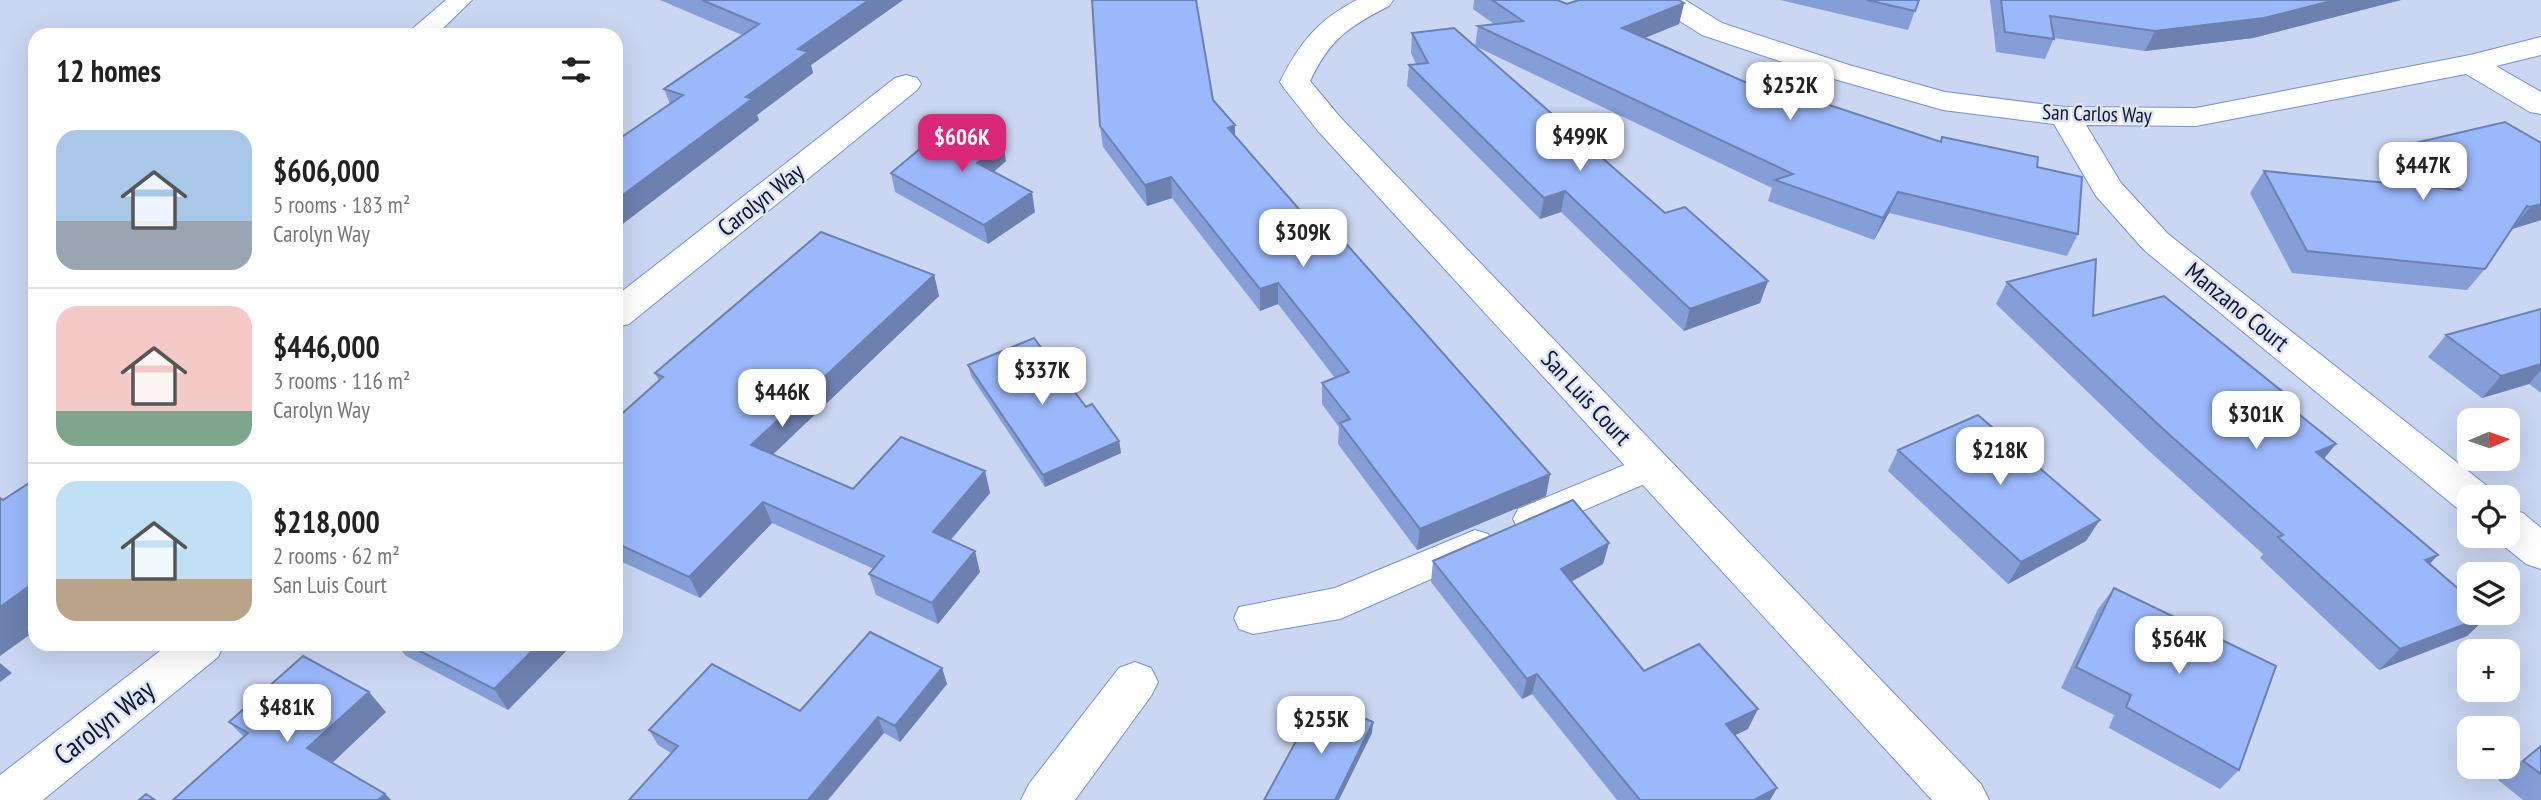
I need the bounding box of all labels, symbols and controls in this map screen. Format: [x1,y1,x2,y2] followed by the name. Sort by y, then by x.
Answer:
[56,51,161,90] text: 12 homes
[557,51,595,89] icon: filters
[1741,62,1839,122] pin: $252K
[1762,70,1818,99] text: $252K
[2042,98,2152,129] street label: San Carlos Way
[913,114,1011,174] pin: $606K
[1531,114,1629,173] pin: $499K
[1552,121,1608,150] text: $499K
[934,122,990,151] text: $606K
[2374,142,2472,202] pin: $447K
[2395,150,2451,179] text: $447K
[273,151,380,190] text: $606,000
[711,156,810,243] street label: Carolyn Way
[112,158,196,242] icon: home
[273,190,410,219] text: 5 rooms · 183 m²
[1254,210,1352,269] pin: $309K
[1275,217,1331,246] text: $309K
[273,219,370,248] text: Carolyn Way
[2179,255,2296,358] street label: Manzano Court
[273,327,380,366] text: $446,000
[112,334,196,418] icon: home
[1535,344,1638,452] street label: San Luis Court
[993,348,1091,407] pin: $337K
[1014,355,1070,384] text: $337K
[273,366,410,395] text: 3 rooms · 116 m²
[733,370,831,429] pin: $446K
[754,377,810,406] text: $446K
[2207,392,2305,451] pin: $301K
[273,395,370,424] text: Carolyn Way
[2228,399,2284,428] text: $301K
[2457,408,2520,471] north arrow
[2457,408,2520,779] map controls
[1951,428,2049,487] pin: $218K
[1972,435,2028,464] text: $218K
[2457,485,2520,548] button: locate
[273,502,380,541] text: $218,000
[112,509,196,593] icon: home
[273,541,400,570] text: 2 rooms · 62 m²
[2457,562,2520,625] button: layers
[273,570,387,599] text: San Luis Court
[2130,616,2228,676] pin: $564K
[2151,624,2207,653] text: $564K
[2457,639,2520,702] button: +
[46,670,162,772] street label: Carolyn Way
[238,684,336,744] pin: $481K
[259,692,315,721] text: $481K
[1272,696,1370,756] pin: $255K
[1293,704,1349,733] text: $255K
[2457,716,2520,779] button: −

